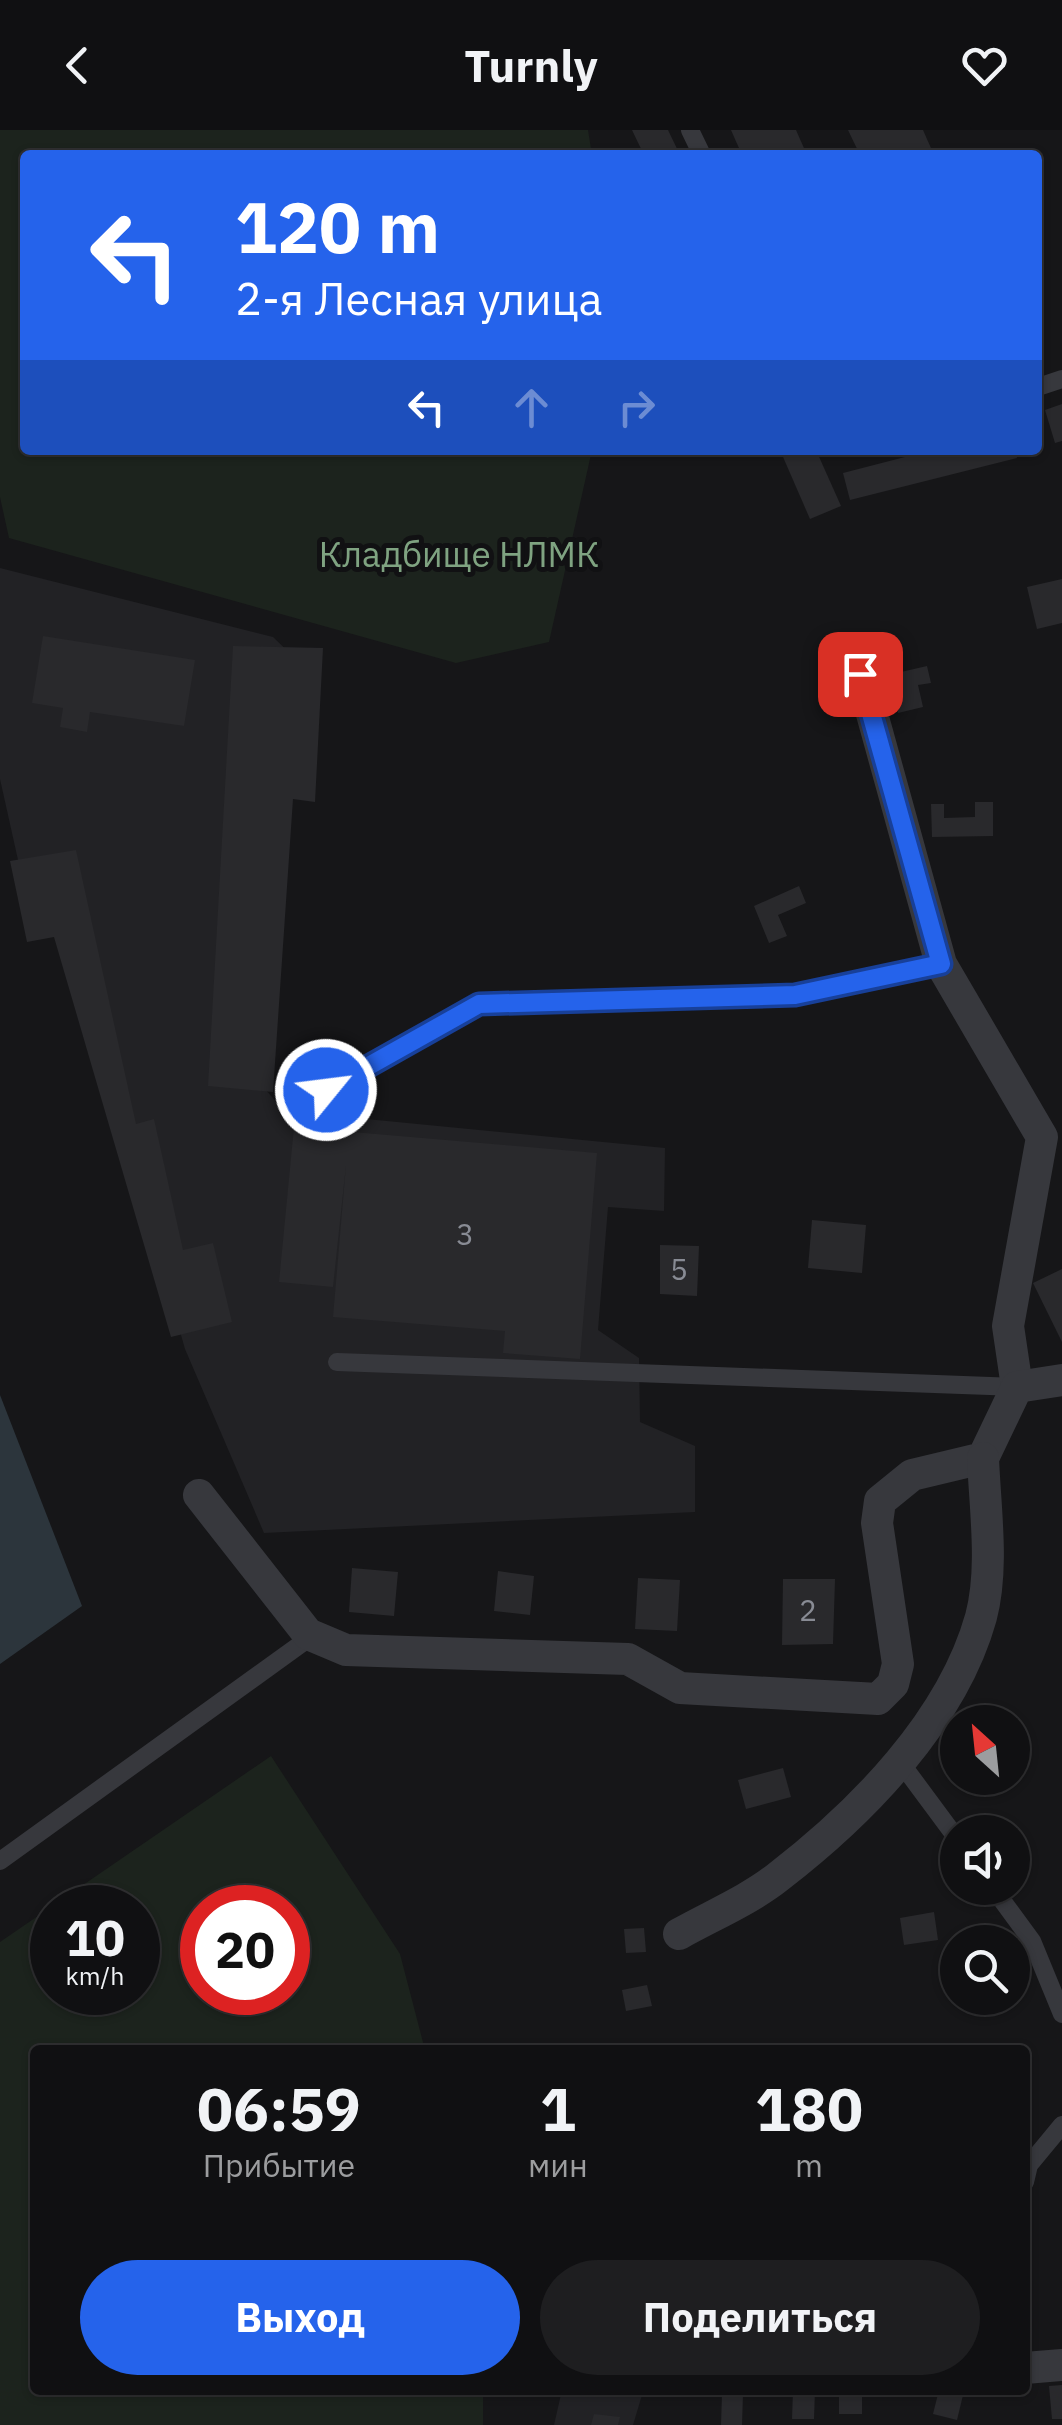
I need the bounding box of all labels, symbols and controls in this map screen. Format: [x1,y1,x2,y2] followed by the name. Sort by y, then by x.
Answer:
[464,36,598,94] text: Turnly
[50,38,105,93] icon: back
[957,38,1012,93] icon: heart
[235,181,440,272] text: 120 m
[70,190,200,320] icon: left
[235,269,603,327] text: 2-я Лесная улица
[399,380,454,435] icon: left
[504,380,559,435] icon: ahead
[609,380,664,435] icon: right
[319,531,599,577] park label: Кладбище НЛМК
[818,632,903,717] pin
[833,647,888,702] icon: arrive
[274,1038,378,1142] position arrow
[456,1214,474,1253] house number: 3
[670,1249,688,1288] house number: 5
[799,1590,817,1629] house number: 2
[940,1705,1030,1795] north arrow
[940,1705,1030,2015] map controls
[940,1815,1030,1905] button: sound
[180,1885,310,2015] speed limit sign: 20
[65,1905,125,1970] text: 10
[940,1925,1030,2015] button: search
[66,1959,124,1992] text: km/h
[197,2069,361,2148] text: 06:59
[540,2069,576,2148] text: 1
[755,2069,863,2148] text: 180
[203,2144,355,2186] text: Прибытие
[528,2144,588,2186] text: мин
[795,2144,823,2186] text: m
[80,2260,520,2375] button: Выход
[540,2260,980,2375] button: Поделиться

